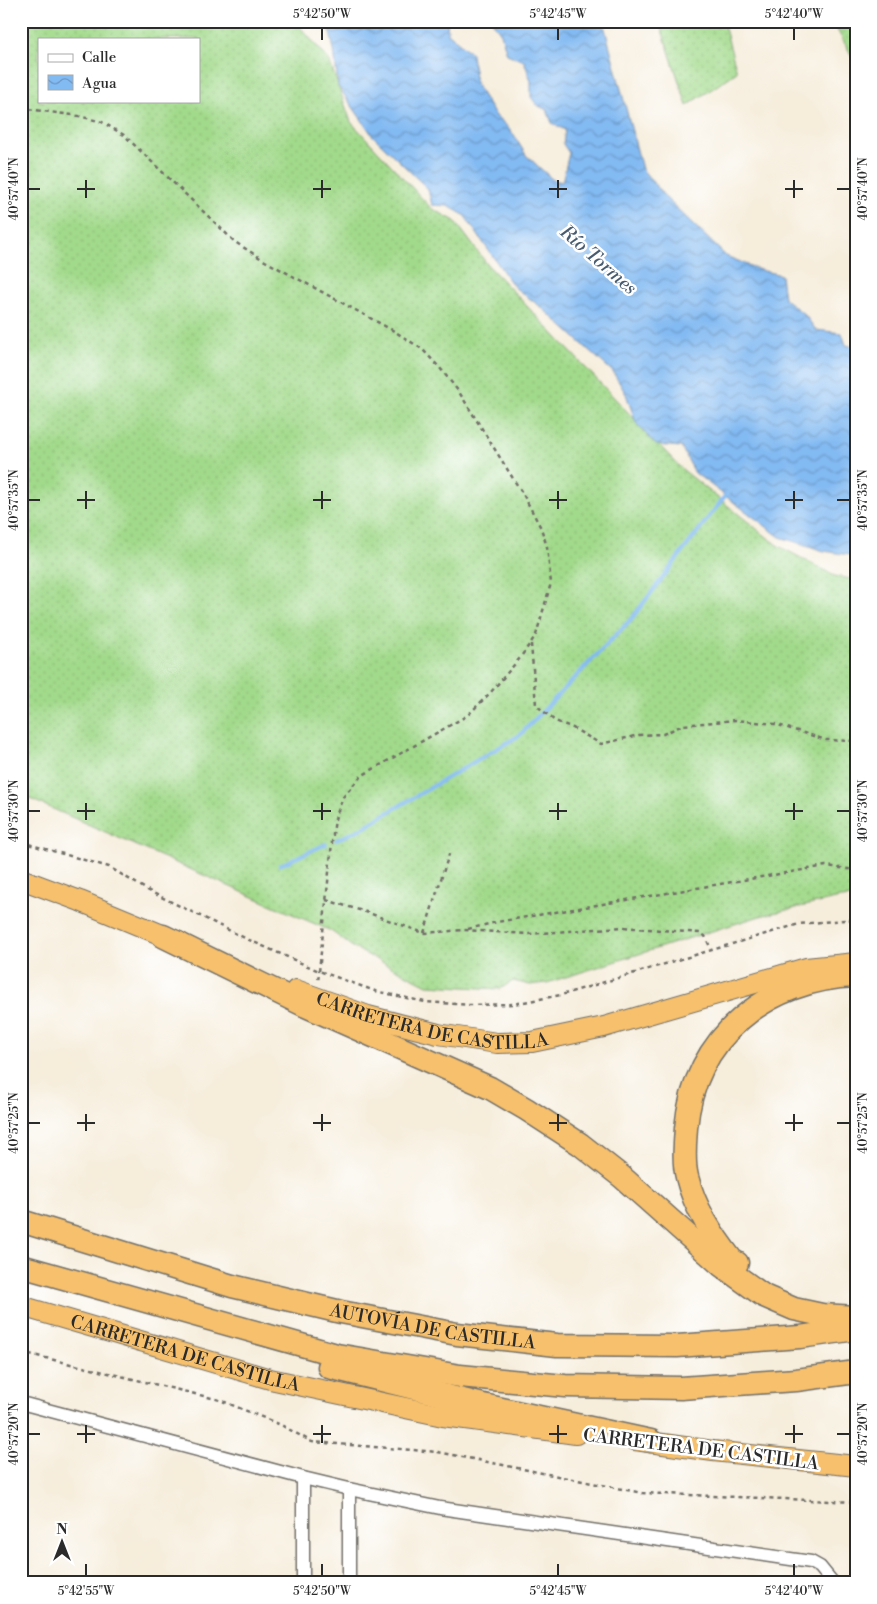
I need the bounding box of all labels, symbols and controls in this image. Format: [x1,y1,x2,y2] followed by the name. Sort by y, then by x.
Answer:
[293,7,352,22] text: 5°42'50"W
[529,7,588,22] text: 5°42'45"W
[765,7,824,22] text: 5°42'40"W
[38,38,200,102] legend
[82,48,116,67] text: Calle
[81,74,117,93] text: Agua
[7,157,22,221] text: 40°57'40"N
[856,157,871,221] text: 40°57'40"N
[554,219,642,300] water label: Río Tormes
[7,469,22,531] text: 40°57'35"N
[856,469,871,531] text: 40°57'35"N
[7,780,22,842] text: 40°57'30"N
[856,780,871,842] text: 40°57'30"N
[313,987,551,1055] street label: CARRETERA DE CASTILLA
[7,1092,22,1154] text: 40°57'25"N
[856,1092,871,1154] text: 40°57'25"N
[327,1299,537,1355] street label: AUTOVÍA DE CASTILLA
[68,1310,303,1397] street label: CARRETERA DE CASTILLA
[7,1403,22,1465] text: 40°57'20"N
[856,1403,871,1465] text: 40°57'20"N
[582,1424,821,1475] street label: CARRETERA DE CASTILLA
[38,1516,88,1566] north arrow
[56,1521,68,1539] text: N
[58,1584,115,1599] text: 5°42'55"W
[293,1584,352,1599] text: 5°42'50"W
[529,1584,588,1599] text: 5°42'45"W
[765,1584,824,1599] text: 5°42'40"W

